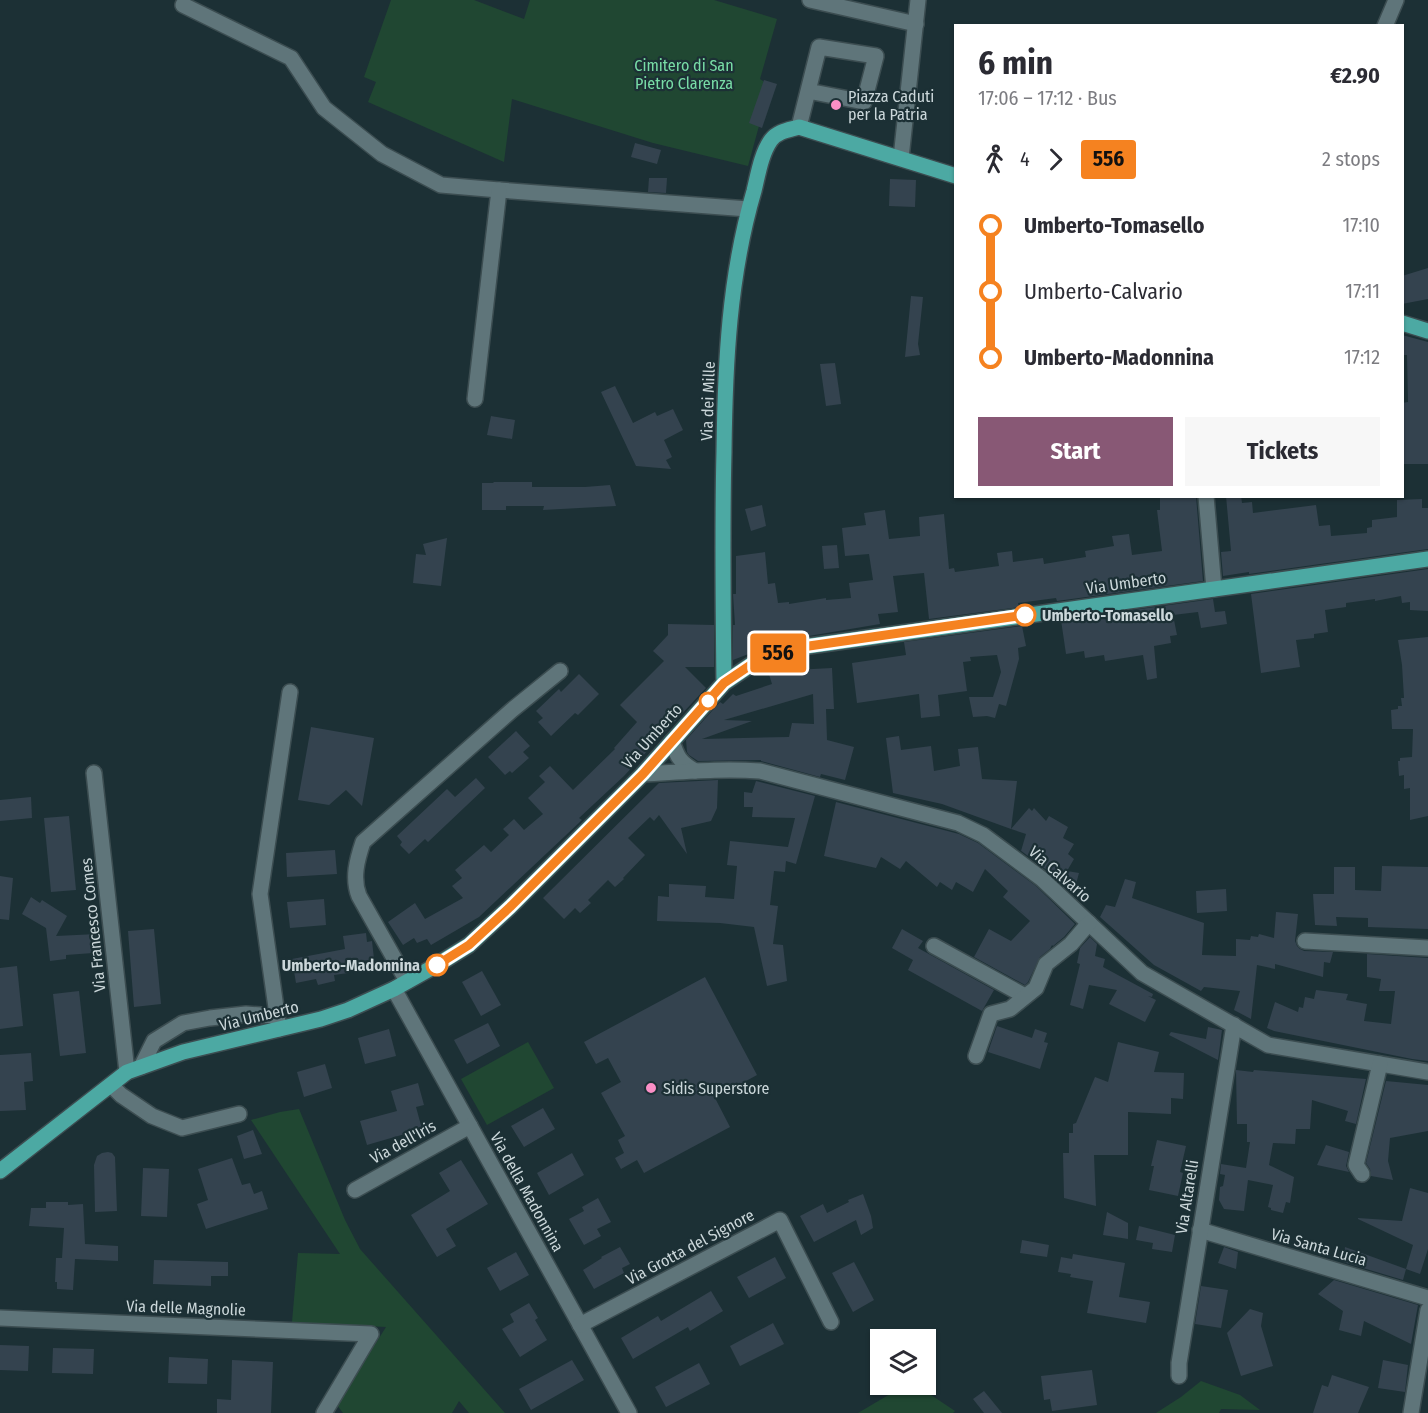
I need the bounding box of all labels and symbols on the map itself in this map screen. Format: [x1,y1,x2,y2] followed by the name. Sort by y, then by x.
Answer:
[634,56,734,93] park label: Cimitero di San Pietro Clarenza
[848,87,934,124] place label: Piazza Caduti per la Patria
[829,98,843,112] marker: Piazza Caduti per la Patria
[697,361,719,441] street label: Via dei Mille
[1085,568,1167,598] street label: Via Umberto
[1014,604,1036,626] marker: Umberto-Tomasello
[1042,606,1174,625] place label: Umberto-Tomasello
[744,634,812,672] line badge: 556
[699,692,717,710] unlabelled marker
[618,700,686,772] street label: Via Umberto
[1025,842,1095,906] street label: Via Calvario
[76,857,109,993] street label: Via Francesco Comes
[426,954,448,976] marker: Umberto-Madonnina
[282,956,420,975] place label: Umberto-Madonnina
[217,997,301,1035] street label: Via Umberto
[663,1079,770,1098] place label: Sidis Superstore
[644,1081,658,1095] marker: Sidis Superstore
[367,1116,439,1168] street label: Via dell'Iris
[486,1129,568,1255] street label: Via della Madonnina
[1172,1159,1202,1235] street label: Via Altarelli
[623,1205,757,1289] street label: Via Grotta del Signore
[1269,1224,1369,1270] street label: Via Santa Lucia
[126,1296,246,1320] street label: Via delle Magnolie

